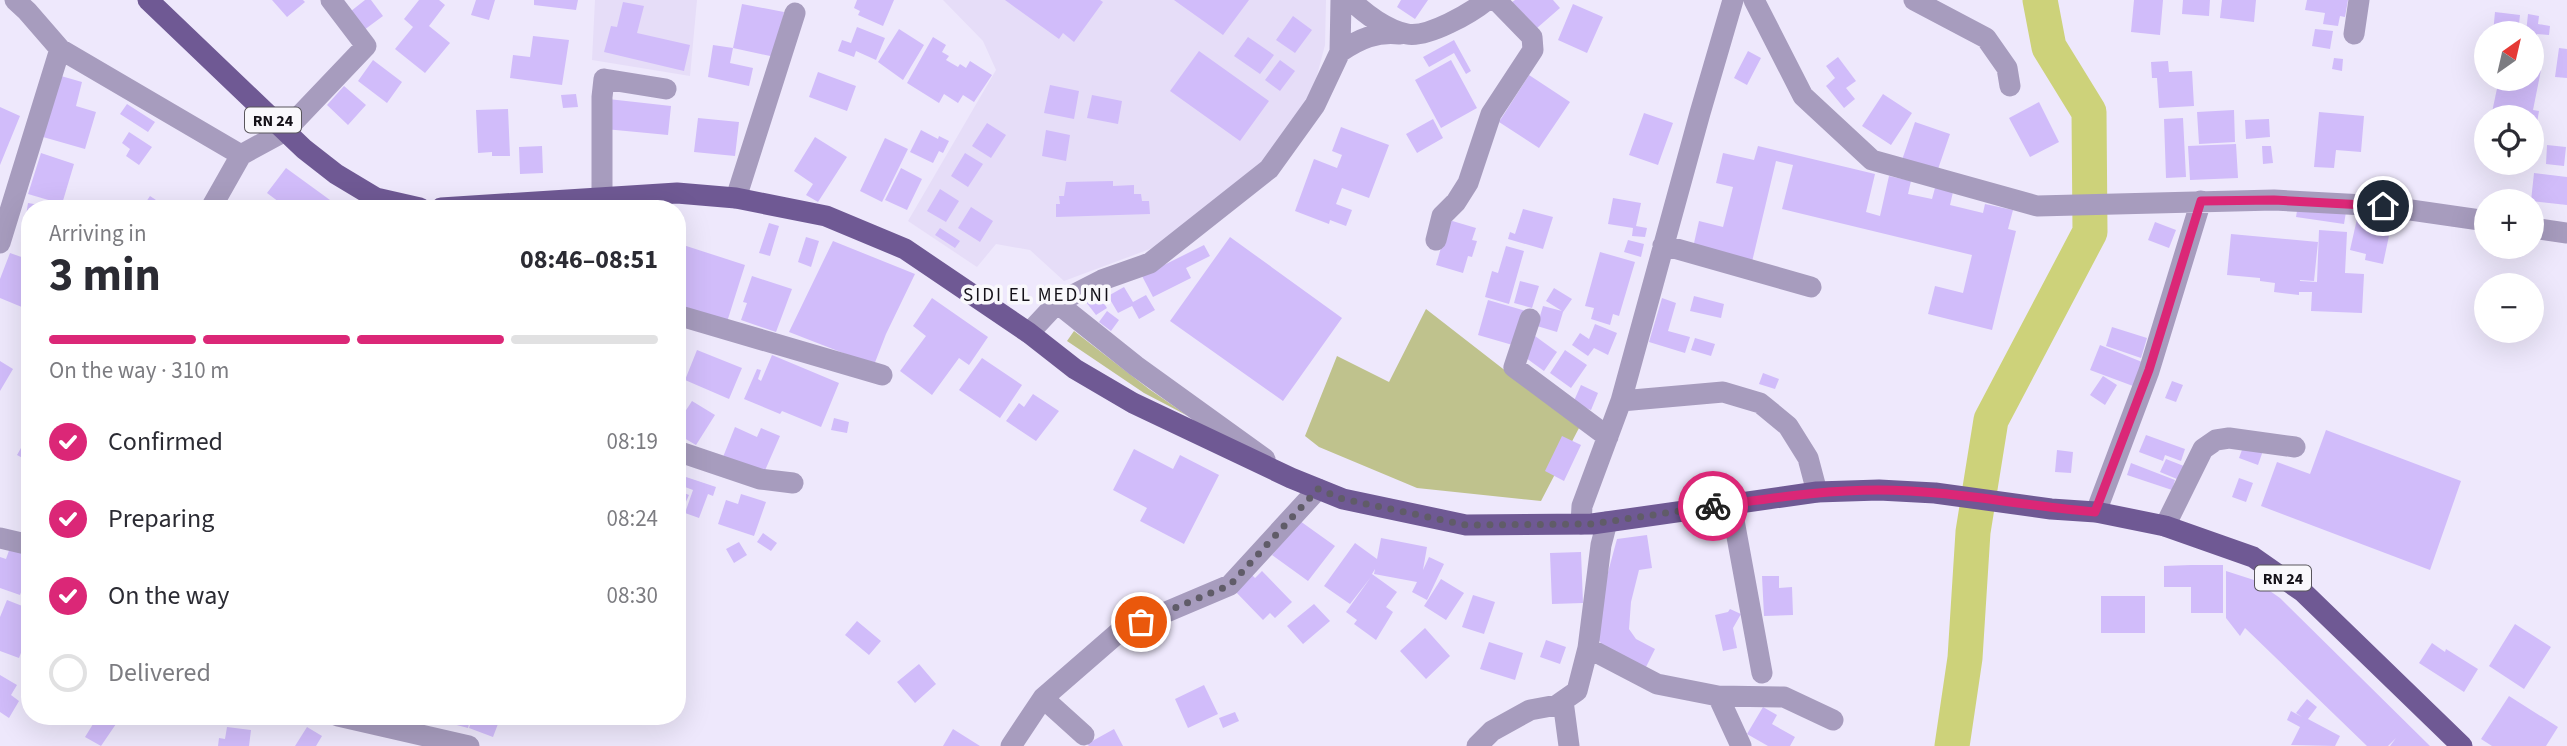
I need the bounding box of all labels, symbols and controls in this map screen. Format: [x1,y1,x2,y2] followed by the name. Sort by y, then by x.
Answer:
[2474,21,2544,91] north arrow
[2474,21,2544,343] map controls
[2474,105,2544,175] button: locate
[245,108,301,132] road number: RN 24
[2353,176,2413,236] pin
[2364,187,2402,225] icon: home
[2474,189,2544,259] button: +
[49,217,147,250] text: Arriving in
[520,241,658,278] text: 08:46–08:51
[49,243,161,308] text: 3 min
[2474,273,2544,343] button: −
[963,282,1111,309] district label: SIDI EL MEDJNI
[49,354,229,387] text: On the way · 310 m
[49,423,87,461] icon: check
[108,423,223,460] text: Confirmed
[607,425,658,458] text: 08:19
[1678,471,1748,541] courier
[1694,487,1732,525] icon: bike
[49,500,87,538] icon: check
[108,500,214,537] text: Preparing
[607,502,658,535] text: 08:24
[2255,566,2311,590] road number: RN 24
[49,577,87,615] icon: check
[108,577,229,614] text: On the way
[607,579,658,612] text: 08:30
[1111,592,1171,652] pin
[1122,603,1160,641] icon: bag
[108,654,211,691] text: Delivered

